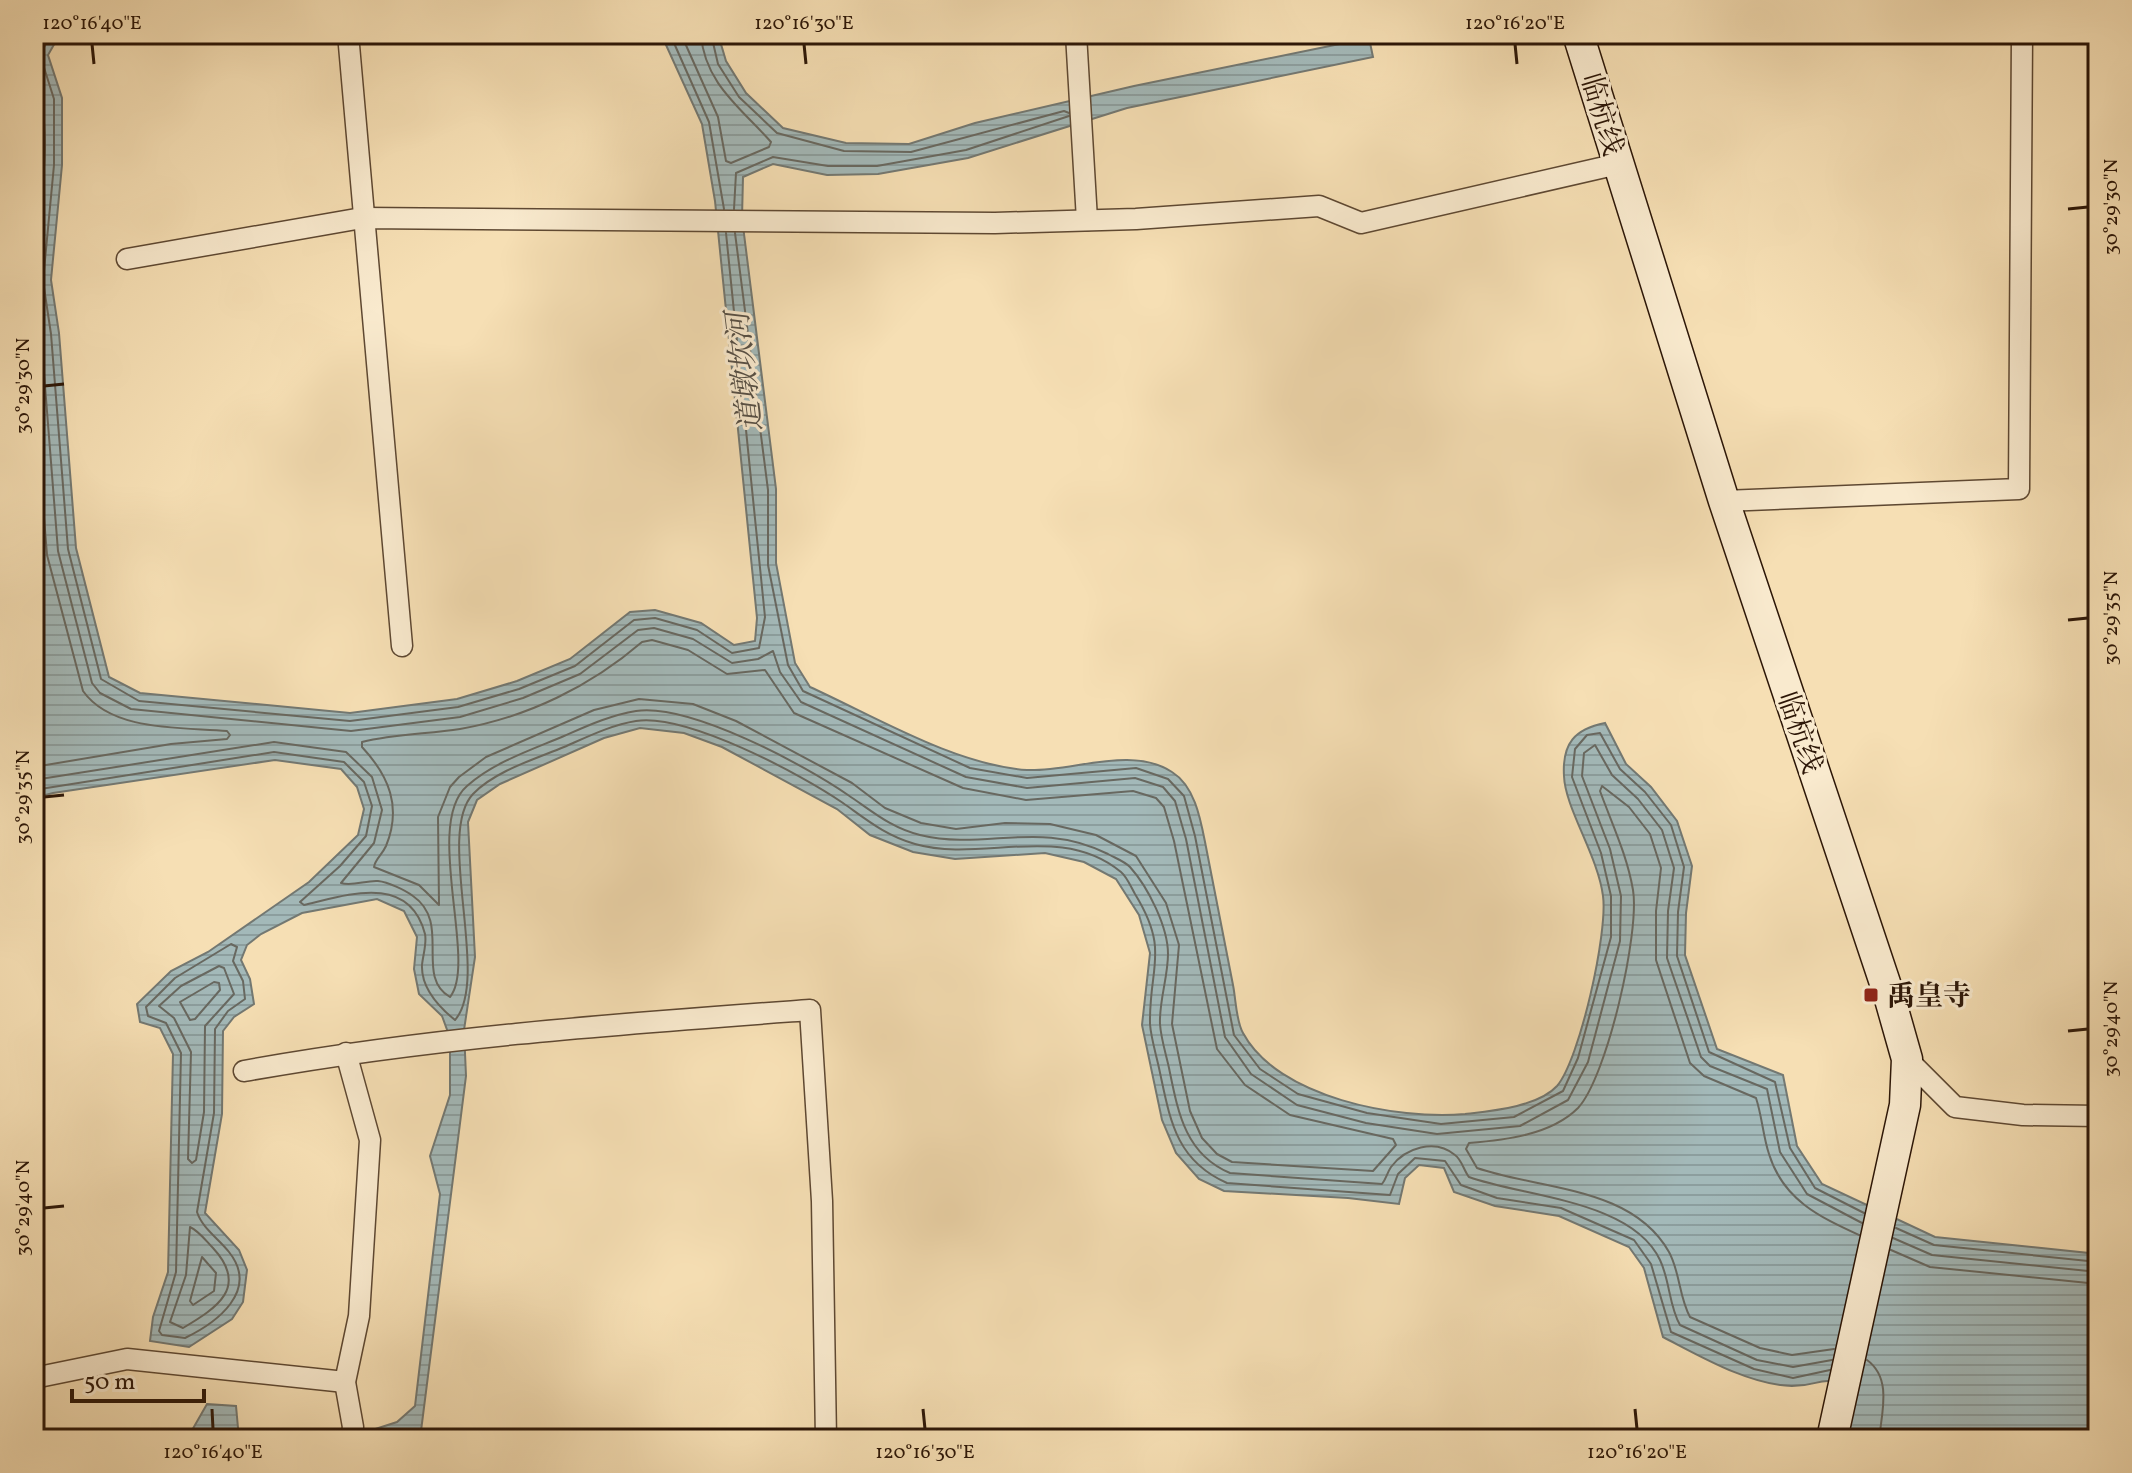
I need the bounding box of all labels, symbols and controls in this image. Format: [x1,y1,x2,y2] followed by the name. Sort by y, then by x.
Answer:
[42,10,142,38] text: 120°16'40"E
[754,10,854,38] text: 120°16'30"E
[1465,10,1565,38] text: 120°16'20"E
[1570,69,1632,161] street label: 临杭线
[2098,159,2126,255] text: 30°29'30"N
[717,305,774,434] water label: 道墩坎河
[10,338,38,434] text: 30°29'30"N
[2098,570,2126,665] text: 30°29'35"N
[1767,687,1831,779] street label: 临杭线
[10,749,38,844] text: 30°29'35"N
[1887,978,1971,1017] place label: 禹皇寺
[2098,981,2126,1077] text: 30°29'40"N
[1862,986,1880,1004] marker: 禹皇寺
[10,1160,38,1256] text: 30°29'40"N
[72,1353,204,1403] scale bar
[84,1366,136,1400] text: 50 m
[163,1439,263,1467] text: 120°16'40"E
[875,1439,975,1467] text: 120°16'30"E
[1587,1439,1687,1467] text: 120°16'20"E

